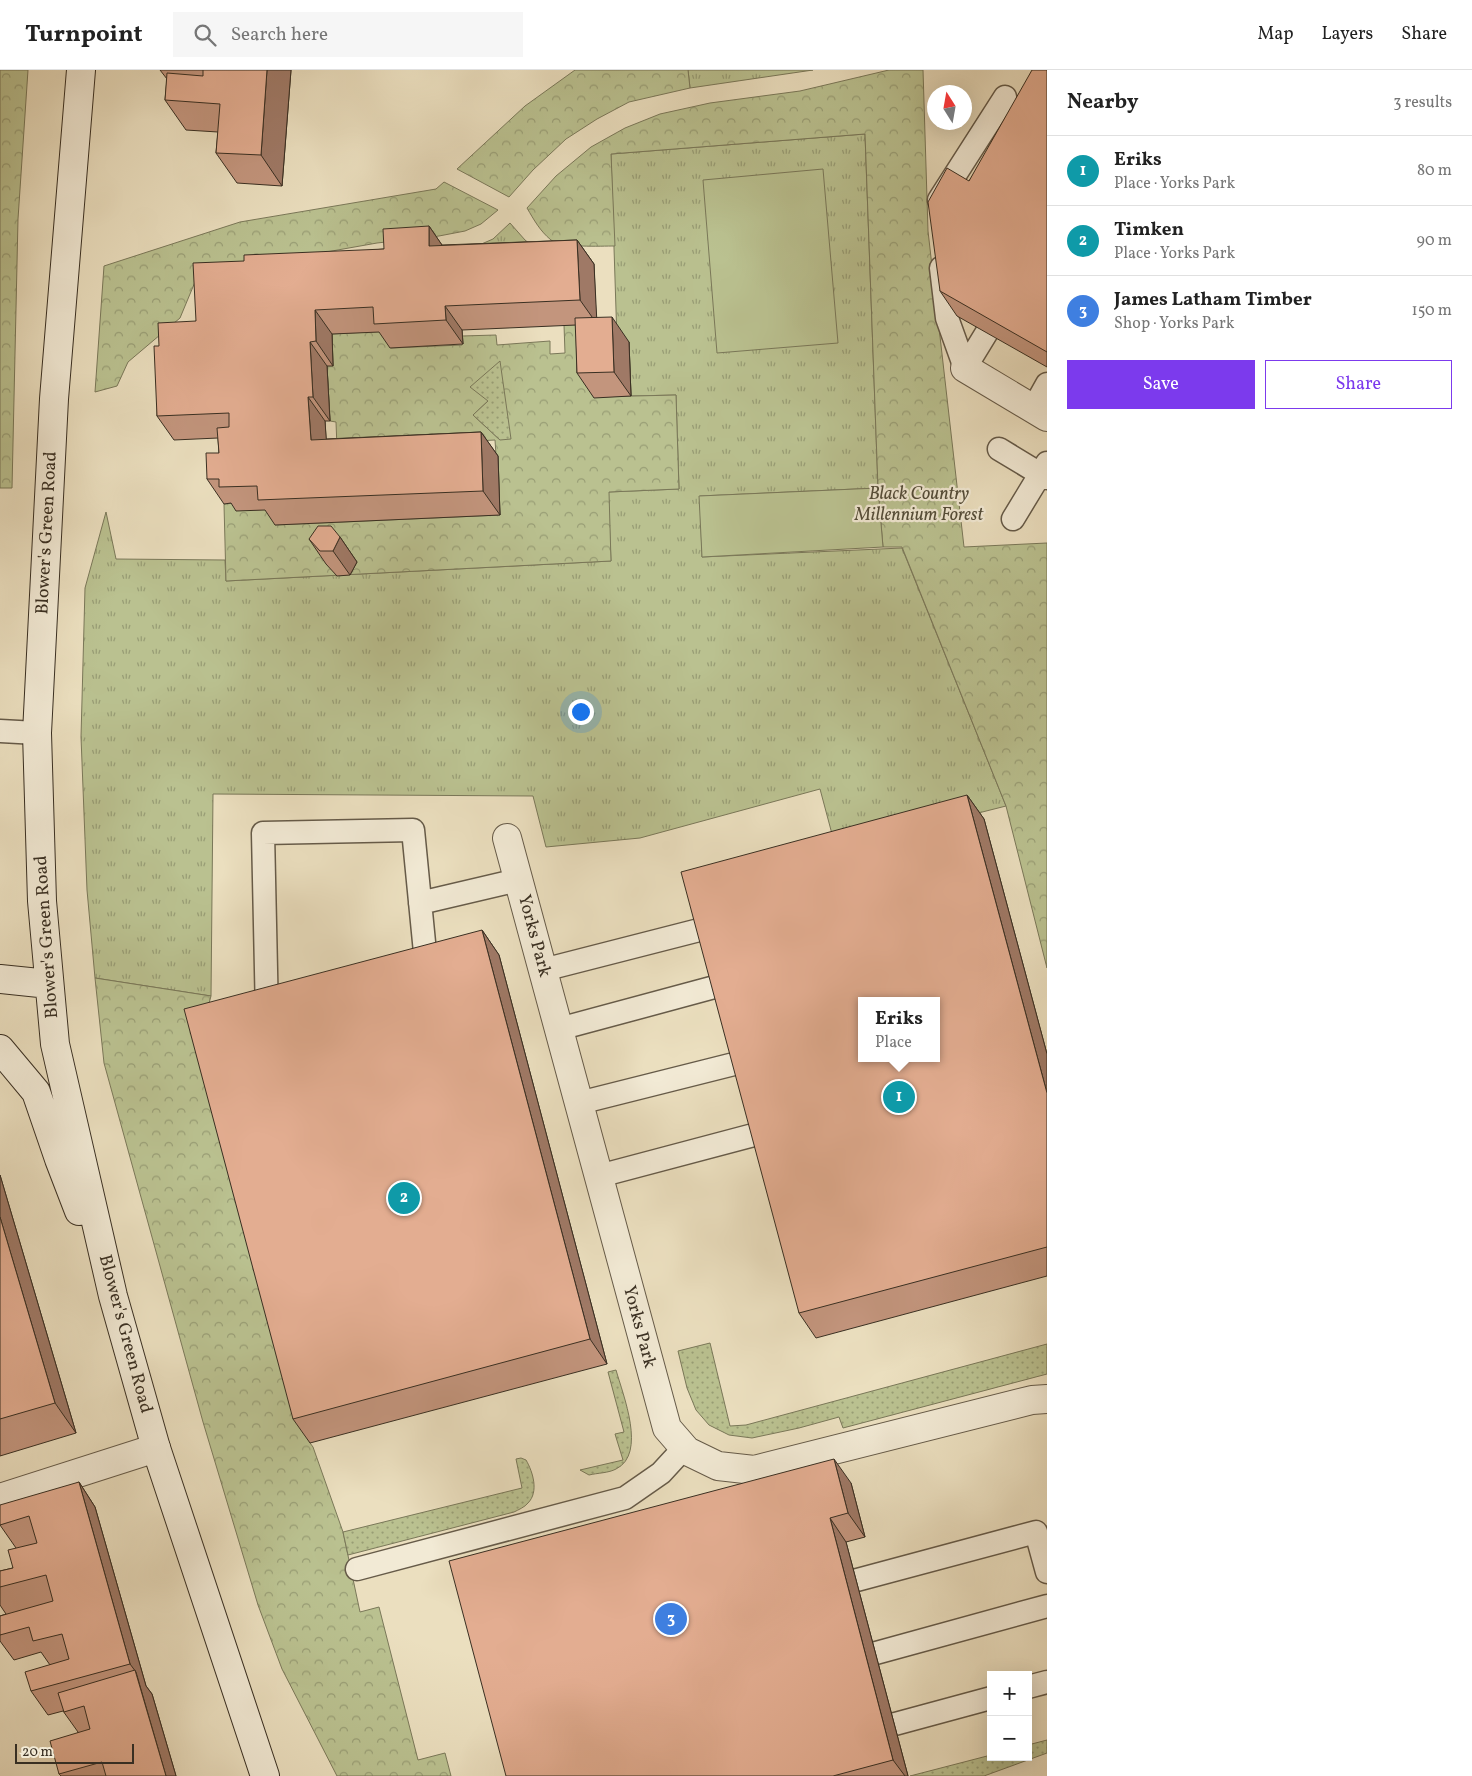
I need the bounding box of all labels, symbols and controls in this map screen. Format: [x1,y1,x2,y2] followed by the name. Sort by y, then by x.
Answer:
[173,12,523,57] search box
[25,18,143,52] text: Turnpoint
[191,21,219,49] icon: search
[231,22,328,48] text: Search here
[1257,22,1293,47] text: Map
[1321,22,1373,47] text: Layers
[1401,22,1447,47] text: Share
[927,85,972,130] north arrow
[1067,88,1138,117] text: Nearby
[1393,92,1452,114] text: 3 results
[1114,147,1162,173] text: Eriks
[1080,160,1086,182] text: 1
[1417,160,1452,182] text: 80 m
[1114,173,1235,195] text: Place · Yorks Park
[1114,217,1184,243] text: Timken
[1079,230,1087,252] text: 2
[1416,230,1452,252] text: 90 m
[1114,243,1235,265] text: Place · Yorks Park
[1114,287,1312,313] text: James Latham Timber
[1079,300,1087,322] text: 3
[1411,300,1452,322] text: 150 m
[1114,313,1234,335] text: Shop · Yorks Park
[1067,360,1255,409] button: Save
[1265,360,1452,409] button: Share
[30,451,64,615] street label: Blower's Green Road
[854,482,984,528] park label: Black Country Millennium Forest
[568,699,594,725] your location
[29,855,65,1019] street label: Blower's Green Road
[511,892,557,980] street label: Yorks Park
[858,997,940,1062] popup
[875,1006,923,1032] text: Eriks
[875,1032,912,1054] text: Place
[883,1078,915,1116] pin: 1
[388,1179,420,1217] pin: 2
[92,1252,158,1416] street label: Blower's Green Road
[616,1283,662,1371] street label: Yorks Park
[655,1600,687,1638] pin: 3
[987,1671,1032,1761] map controls
[987,1671,1032,1716] button: +
[987,1716,1032,1761] button: −
[15,1741,134,1764] scale bar
[22,1743,53,1762] text: 20 m

